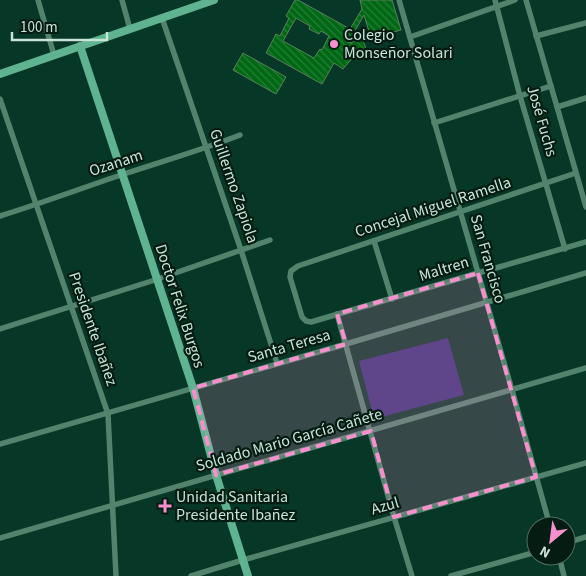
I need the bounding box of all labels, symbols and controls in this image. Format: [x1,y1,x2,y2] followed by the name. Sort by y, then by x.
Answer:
[12,10,108,42] scale bar
[20,17,58,38] text: 100 m
[344,24,453,64] place label: Colegio Monseñor Solari
[328,38,340,50] marker: Colegio Monseñor Solari
[521,83,563,159] street label: José Fuchs
[204,126,264,246] street label: Guillermo Zapiola
[86,144,146,182] street label: Ozanam
[352,171,514,243] street label: Concejal Miguel Ramella
[465,212,511,306] street label: San Francisco
[150,241,210,371] street label: Doctor Felix Burgos
[416,251,472,287] street label: Maltren
[63,269,123,389] street label: Presidente Ibañez
[245,324,333,368] street label: Santa Teresa
[193,403,385,477] street label: Soldado Mario García Cañete
[176,486,296,526] place label: Unidad Sanitaria Presidente Ibañez
[368,492,402,520] street label: Azul
[158,499,172,513] marker: Unidad Sanitaria Presidente Ibañez
[526,516,576,566] north arrow
[536,540,554,562] text: N

